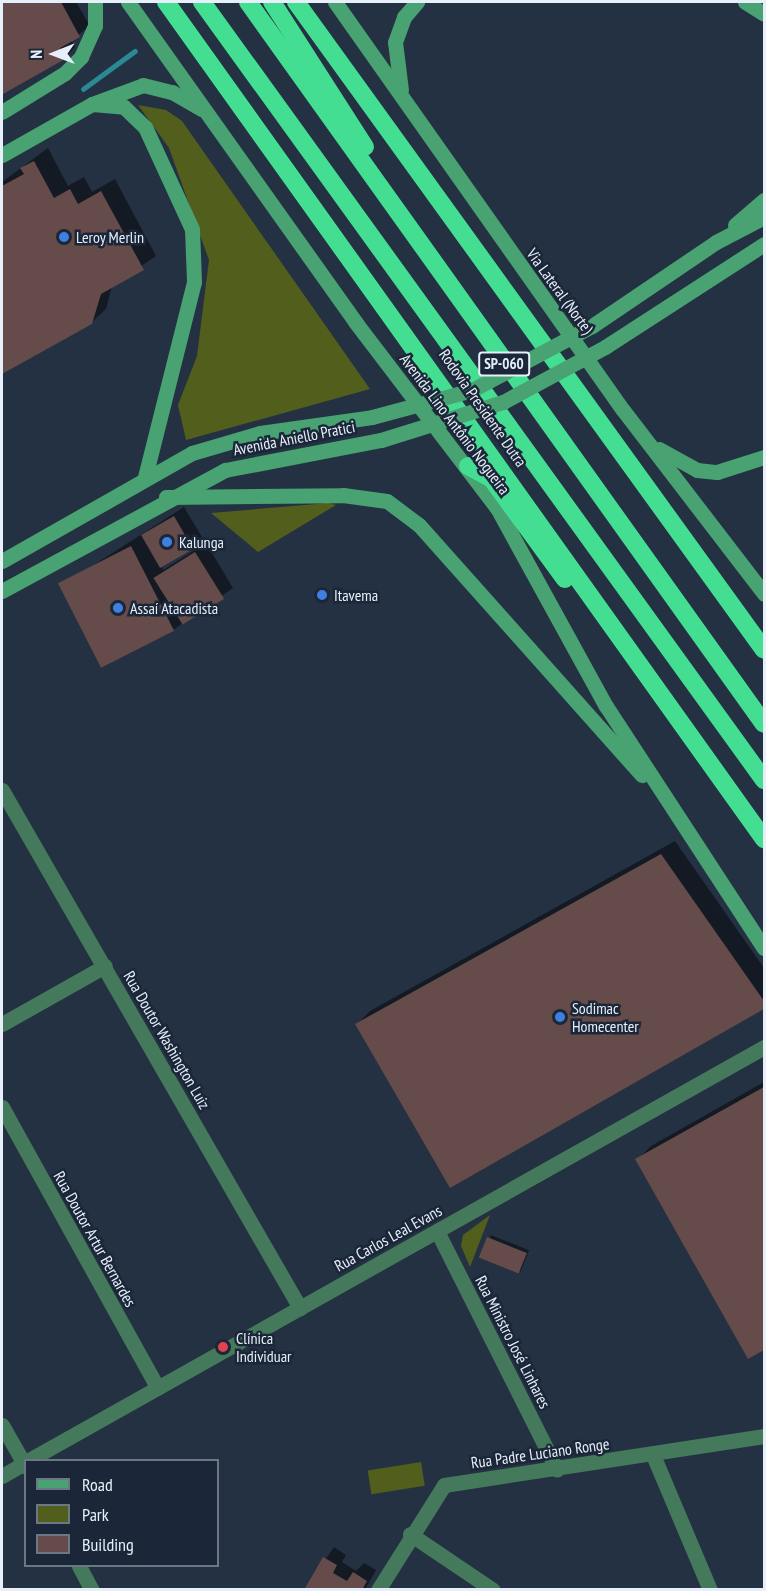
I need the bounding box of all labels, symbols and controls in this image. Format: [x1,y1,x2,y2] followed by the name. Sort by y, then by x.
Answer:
[24,24,84,84] north arrow
[26,50,46,59] text: N
[76,227,144,247] place label: Leroy Merlin
[57,230,71,244] marker: Leroy Merlin
[523,245,597,337] street label: Via Lateral (Norte)
[435,346,531,470] street label: Rodovia Presidente Dutra
[396,350,514,498] street label: Avenida Lino Antônio Nogueira
[477,352,531,376] road number: SP-060
[231,417,357,459] street label: Avenida Aniello Pratici
[179,532,224,552] place label: Kalunga
[160,535,174,549] marker: Kalunga
[334,585,378,605] place label: Itavema
[315,588,329,602] marker: Itavema
[130,598,218,618] place label: Assaí Atacadista
[111,601,125,615] marker: Assaí Atacadista
[120,968,214,1112] street label: Rua Doutor Washington Luiz
[572,998,639,1036] place label: Sodimac Homecenter
[553,1010,567,1024] marker: Sodimac Homecenter
[50,1168,140,1310] street label: Rua Doutor Artur Bernardes
[331,1201,445,1275] street label: Rua Carlos Leal Evans
[471,1272,555,1412] street label: Rua Ministro José Linhares
[236,1328,291,1366] place label: Clínica Individuar
[214,1338,232,1356] marker: Clínica Individuar
[470,1434,610,1472] street label: Rua Padre Luciano Ronge
[24,1459,219,1567] legend
[82,1473,113,1496] text: Road
[82,1503,109,1526] text: Park
[82,1533,134,1556] text: Building

